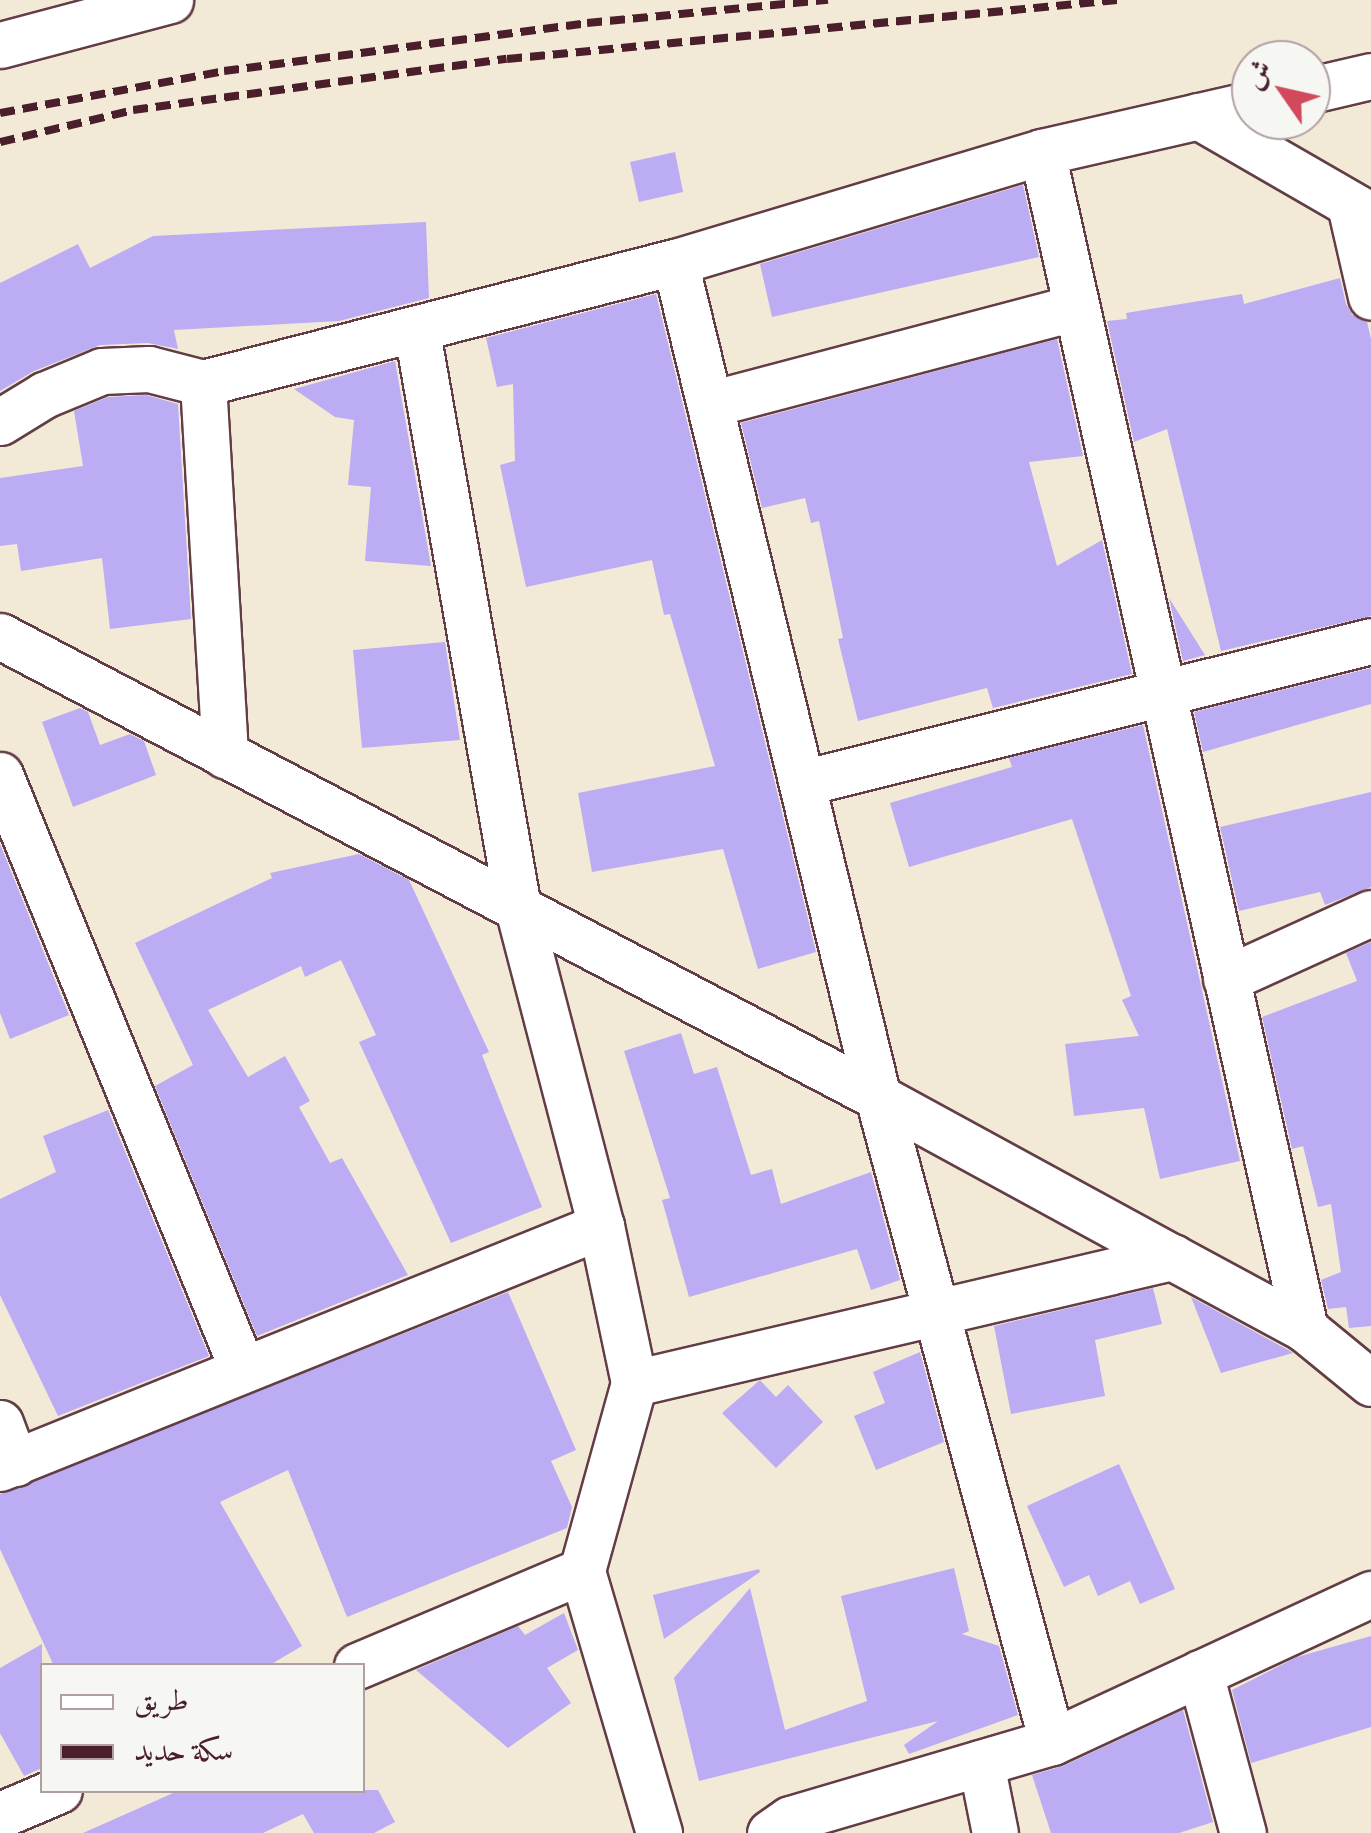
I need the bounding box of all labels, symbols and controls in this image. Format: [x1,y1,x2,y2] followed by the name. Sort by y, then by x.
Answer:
[1231,40,1331,140] north arrow
[1236,53,1279,95] text: ش
[40,1663,365,1793] legend
[134,1683,189,1718] text: طريق
[134,1733,233,1768] text: سكة حديد

